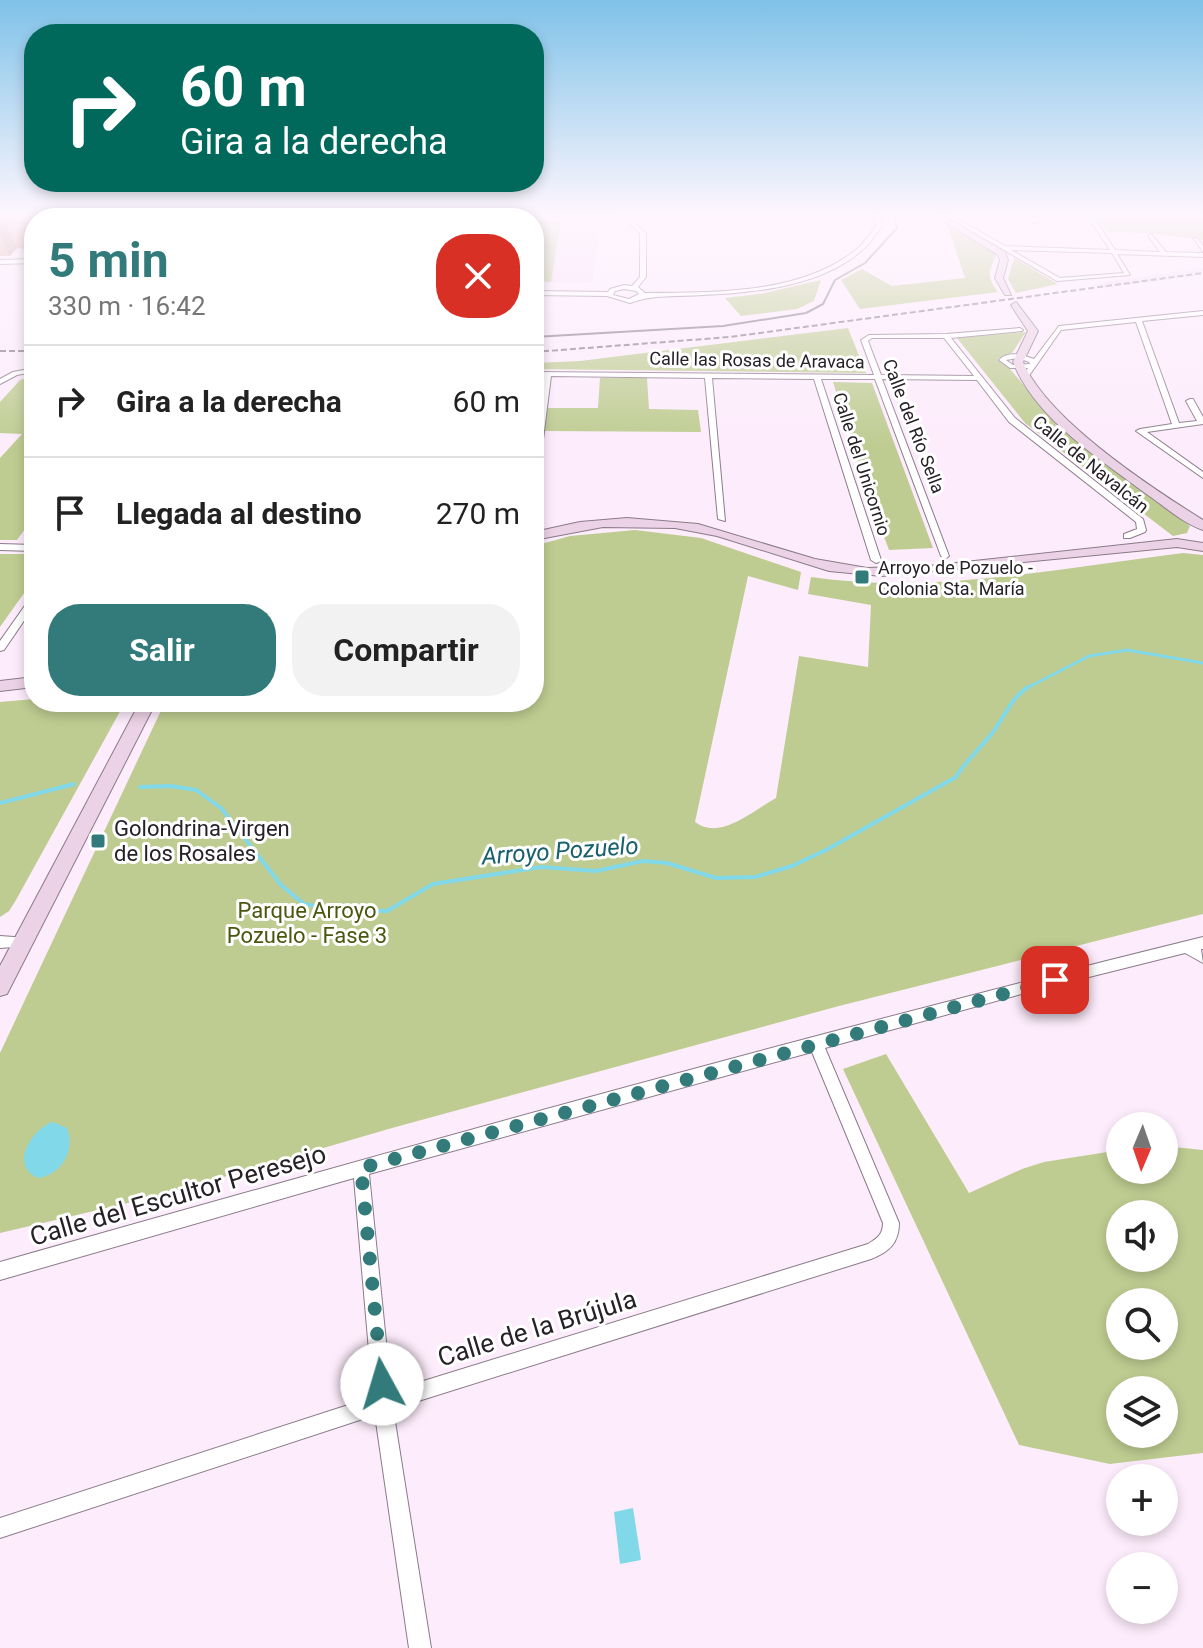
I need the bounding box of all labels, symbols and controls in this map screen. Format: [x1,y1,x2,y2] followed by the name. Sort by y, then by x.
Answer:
[180,54,307,120] text: 60 m
[48,56,152,160] icon: right
[180,121,448,163] text: Gira a la derecha
[48,232,169,289] text: 5 min
[436,234,520,318] button: close
[48,291,206,321] text: 330 m · 16:42
[649,348,865,372] street label: Calle las Rosas de Aravaca
[879,356,949,496] street label: Calle del Río Sella
[48,379,92,423] icon: right
[116,384,342,419] text: Gira a la derecha
[453,384,520,419] text: 60 m
[829,390,895,538] street label: Calle del Unicornio
[1029,411,1153,517] street label: Calle de Navalcán
[48,491,92,535] icon: arrive
[116,496,362,531] text: Llegada al destino
[436,496,520,531] text: 270 m
[878,557,1033,599] place label: Arroyo de Pozuelo - Colonia Sta. María
[853,568,871,586] marker: Arroyo de Pozuelo - Colonia Sta. María
[48,604,276,696] button: Salir
[292,604,520,696] button: Compartir
[114,816,290,866] place label: Golondrina-Virgen de los Rosales
[89,832,107,850] marker: Golondrina-Virgen de los Rosales
[480,832,639,871] water label: Arroyo Pozuelo
[227,898,387,948] park label: Parque Arroyo Pozuelo - Fase 3
[1021,946,1089,1014] pin
[1033,958,1077,1002] icon: arrive
[1106,1112,1178,1184] north arrow
[1106,1112,1178,1624] map controls
[26,1138,330,1252] street label: Calle del Escultor Peresejo
[1106,1200,1178,1272] button: sound
[434,1284,640,1372] street label: Calle de la Brújula
[1106,1288,1178,1360] button: search
[340,1342,424,1426] position arrow
[1106,1376,1178,1448] button: layers
[1106,1464,1178,1536] button: +
[1106,1552,1178,1624] button: −

